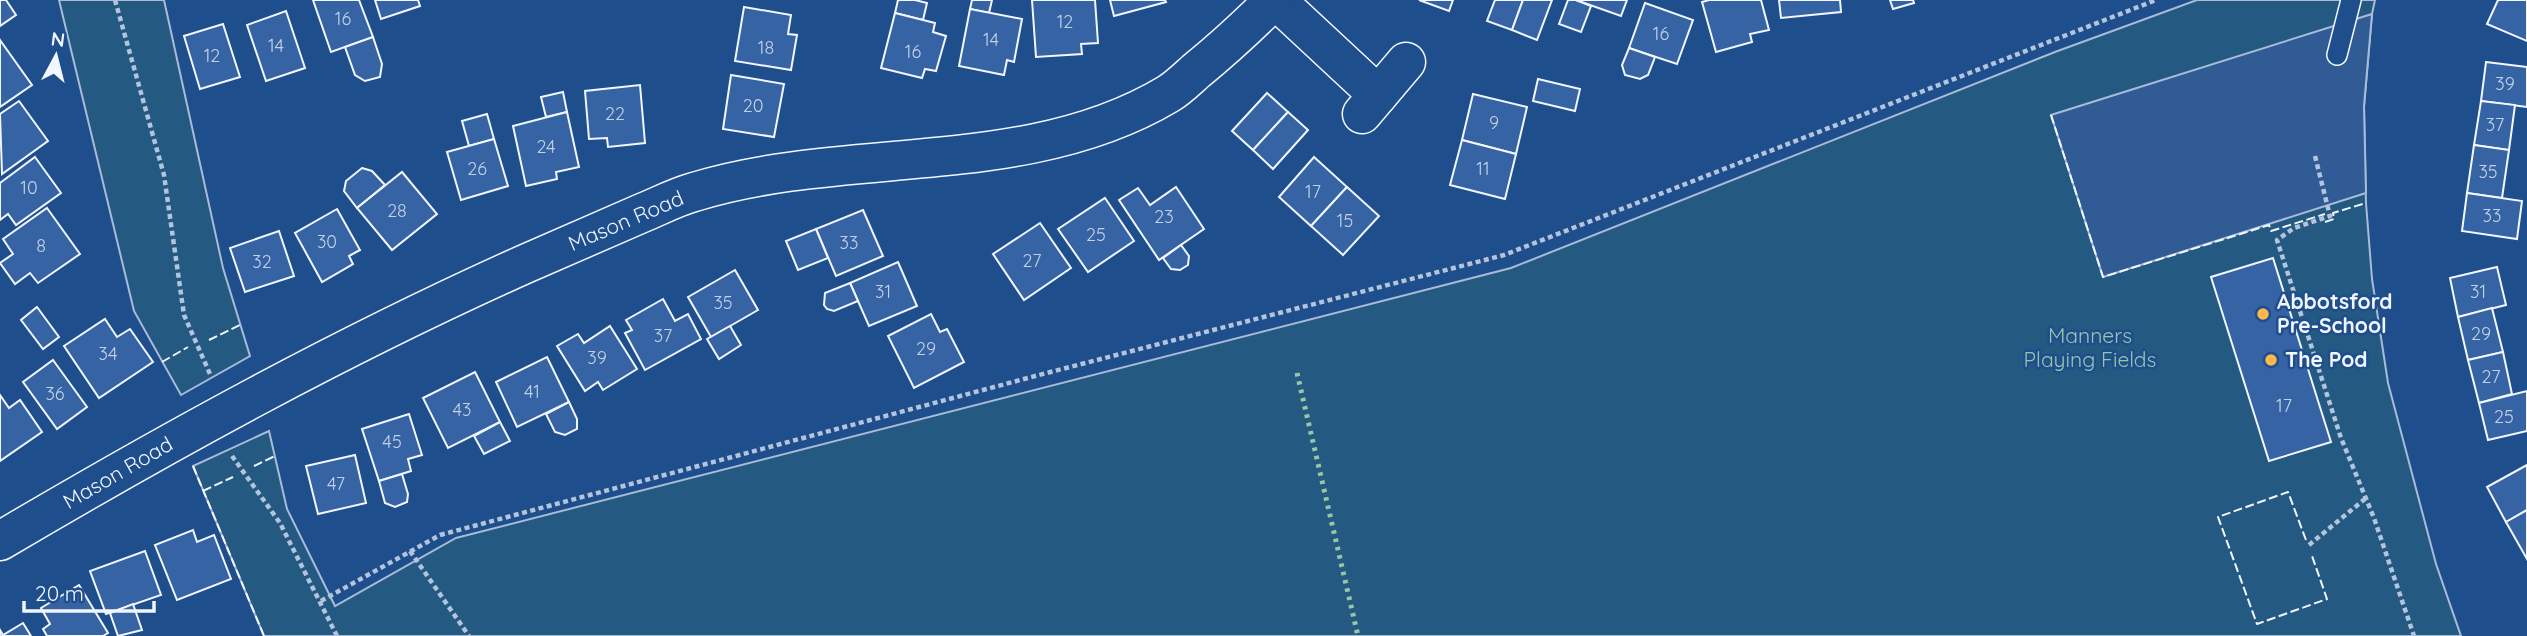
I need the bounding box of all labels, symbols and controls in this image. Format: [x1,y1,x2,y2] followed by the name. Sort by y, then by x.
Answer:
[335,7,351,30] house number: 16
[1057,10,1073,33] house number: 12
[21,21,91,91] north arrow
[1653,22,1669,45] house number: 16
[50,26,66,52] text: N
[983,28,999,51] house number: 14
[268,34,284,57] house number: 14
[758,36,774,59] house number: 18
[905,40,921,63] house number: 16
[204,44,220,67] house number: 12
[2495,72,2515,95] house number: 39
[743,94,763,117] house number: 20
[605,102,625,125] house number: 22
[1489,111,1499,134] house number: 9
[2486,113,2504,136] house number: 37
[536,135,556,158] house number: 24
[467,157,487,180] house number: 26
[1476,157,1490,180] house number: 11
[2478,160,2498,183] house number: 35
[20,176,38,199] house number: 10
[1305,180,1321,203] house number: 17
[564,184,687,256] street label: Mason Road
[387,199,407,222] house number: 28
[2483,204,2501,227] house number: 33
[1154,205,1174,228] house number: 23
[1337,209,1353,232] house number: 15
[1086,223,1106,246] house number: 25
[317,230,337,253] house number: 30
[840,231,858,254] house number: 33
[36,234,46,257] house number: 8
[1023,249,1041,272] house number: 27
[252,250,272,273] house number: 32
[875,280,891,303] house number: 31
[2470,280,2486,303] house number: 31
[2277,288,2393,338] place label: Abbotsford Pre-School
[713,291,733,314] house number: 35
[2255,306,2271,322] marker: Abbotsford Pre-School
[2024,322,2156,372] park label: Manners Playing Fields
[2471,322,2491,345] house number: 29
[654,324,672,347] house number: 37
[916,337,936,360] house number: 29
[99,342,117,365] house number: 34
[587,346,607,369] house number: 39
[2285,346,2367,372] place label: The Pod
[2263,352,2279,368] marker: The Pod
[2482,365,2500,388] house number: 27
[524,380,540,403] house number: 41
[45,382,65,405] house number: 36
[2276,394,2292,417] house number: 17
[453,398,471,421] house number: 43
[2494,405,2514,428] house number: 25
[58,430,177,514] street label: Mason Road
[382,430,402,453] house number: 45
[327,472,345,495] house number: 47
[24,570,154,614] scale bar
[35,580,84,606] text: 20 m

